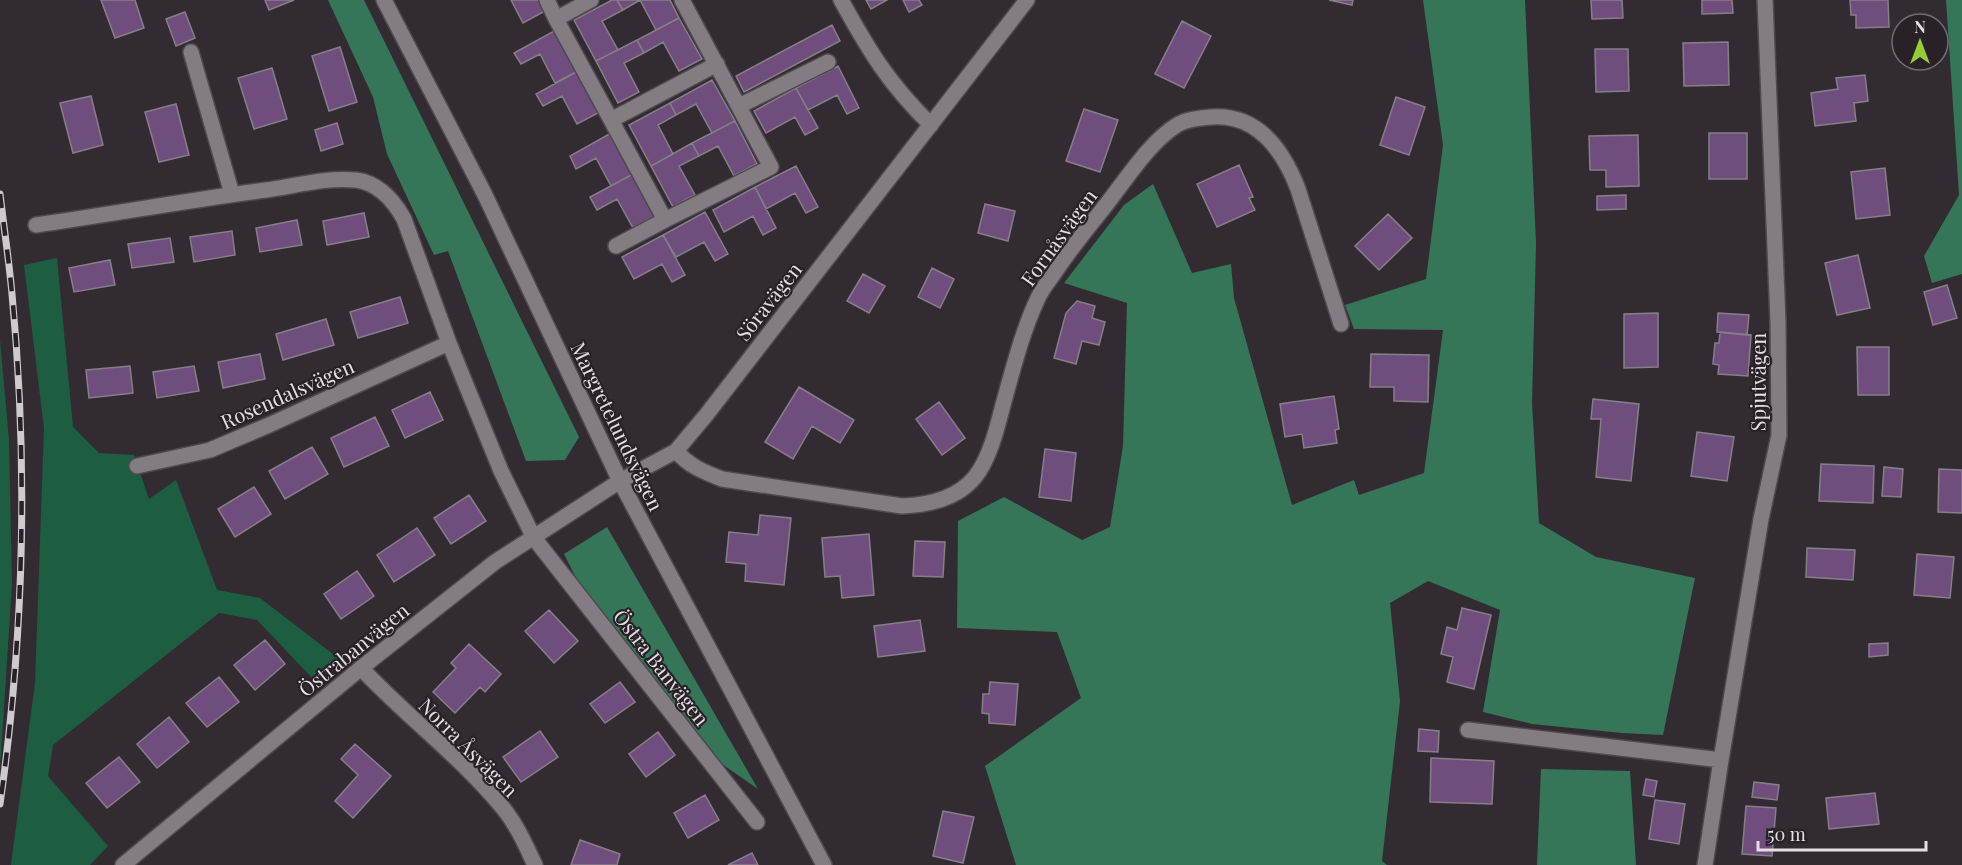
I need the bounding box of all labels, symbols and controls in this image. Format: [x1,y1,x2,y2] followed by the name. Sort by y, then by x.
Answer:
[1890,12,1950,72] north arrow
[1914,16,1926,37] text: N
[1014,183,1102,291] street label: Fornåsvägen
[729,256,807,346] street label: Söravägen
[1744,333,1771,431] street label: Spjutvägen
[565,337,671,515] street label: Margretelundsvägen
[216,352,358,434] street label: Rosendalsvägen
[292,596,414,702] street label: Östrabanvägen
[608,603,716,731] street label: Östra Banvägen
[413,691,525,803] street label: Norra Åsvägen
[1758,814,1926,852] scale bar
[1767,822,1806,846] text: 50 m

